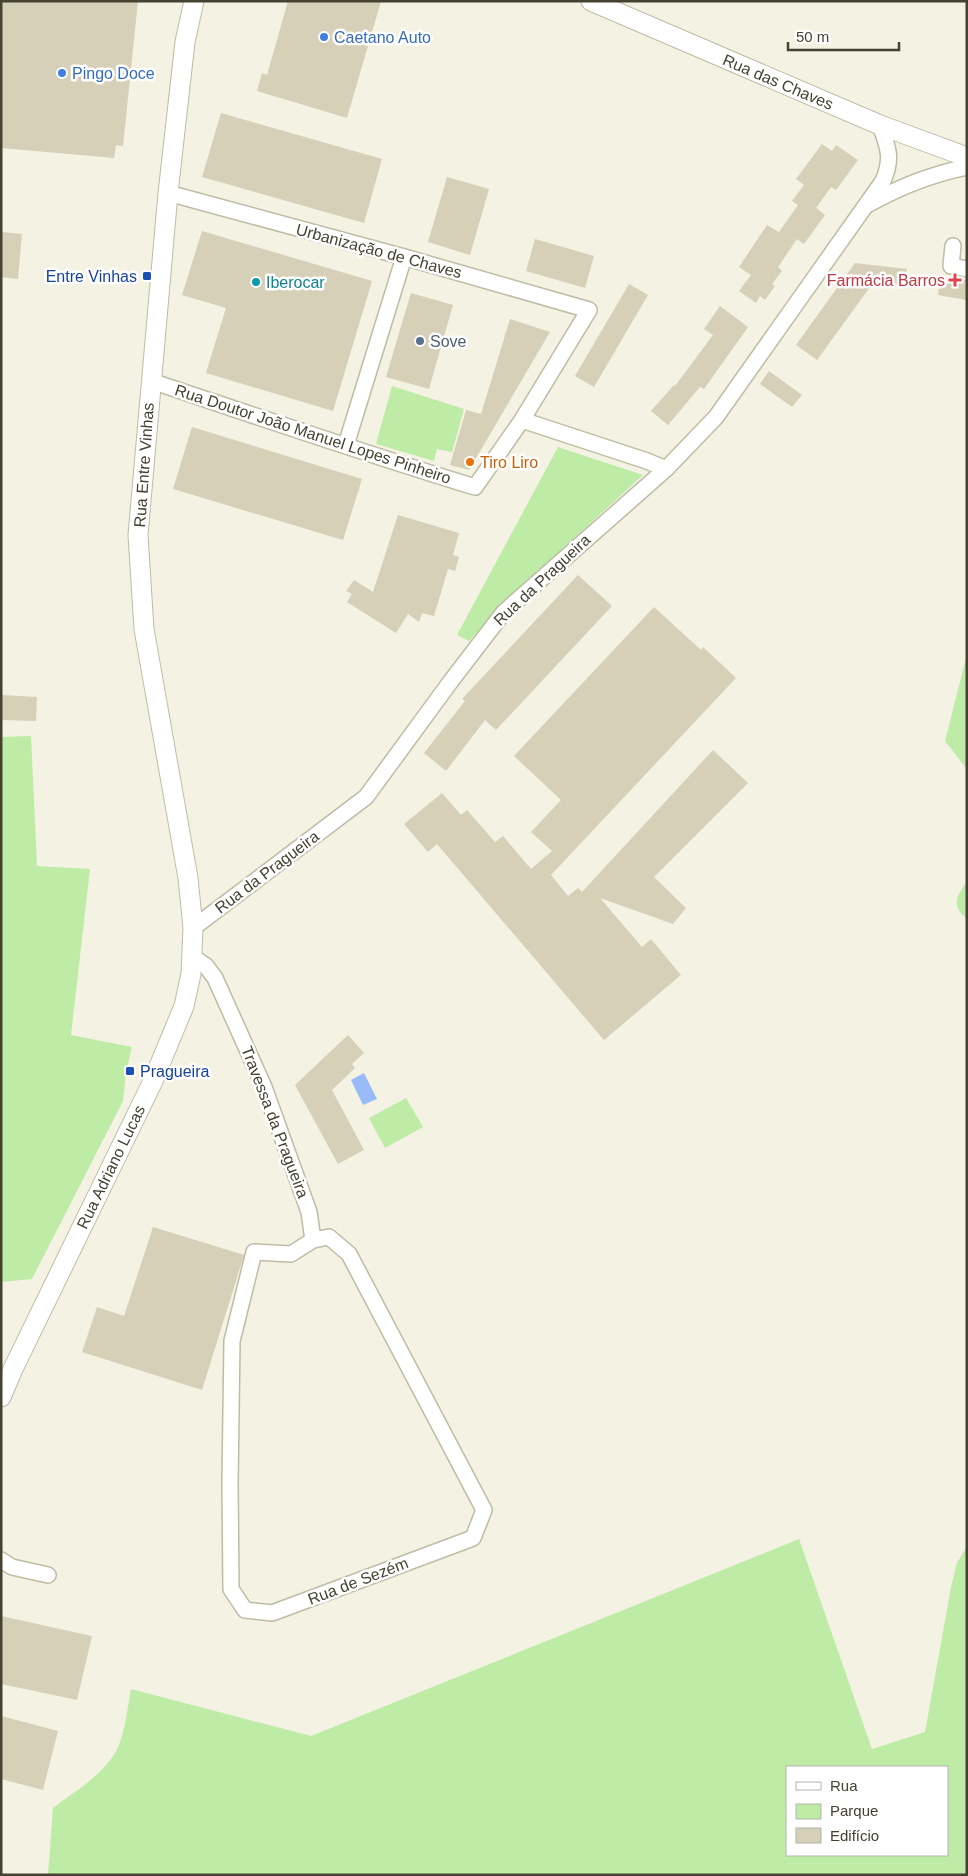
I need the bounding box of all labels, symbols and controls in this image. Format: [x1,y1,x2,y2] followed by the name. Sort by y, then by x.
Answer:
[788,20,899,52] scale bar
[796,28,829,45] text: 50 m
[334,29,431,46] place label: Caetano Auto
[318,31,330,43] marker: Caetano Auto
[720,51,836,113] street label: Rua das Chaves
[72,65,155,82] place label: Pingo Doce
[56,67,68,79] marker: Pingo Doce
[294,221,464,281] street label: Urbanização de Chaves
[46,268,137,285] place label: Entre Vinhas
[141,270,153,282] marker: Entre Vinhas
[827,272,945,289] place label: Farmácia Barros
[266,274,325,291] place label: Iberocar
[949,274,961,286] marker: Farmácia Barros
[250,276,262,288] marker: Iberocar
[430,333,467,350] place label: Sove
[414,335,426,347] marker: Sove
[173,381,453,487] street label: Rua Doutor João Manuel Lopes Pinheiro
[131,402,157,528] street label: Rua Entre Vinhas
[480,454,538,471] place label: Tiro Liro
[464,456,476,468] marker: Tiro Liro
[490,531,594,629] street label: Rua da Pragueira
[212,827,322,917] street label: Rua da Pragueira
[238,1044,312,1200] street label: Travessa da Pragueira
[140,1063,209,1080] place label: Pragueira
[124,1065,136,1077] marker: Pragueira
[74,1103,148,1231] street label: Rua Adriano Lucas
[306,1554,410,1608] street label: Rua de Sezém
[786,1766,948,1856] legend
[830,1777,858,1794] text: Rua
[830,1802,878,1819] text: Parque
[830,1827,879,1844] text: Edifício

